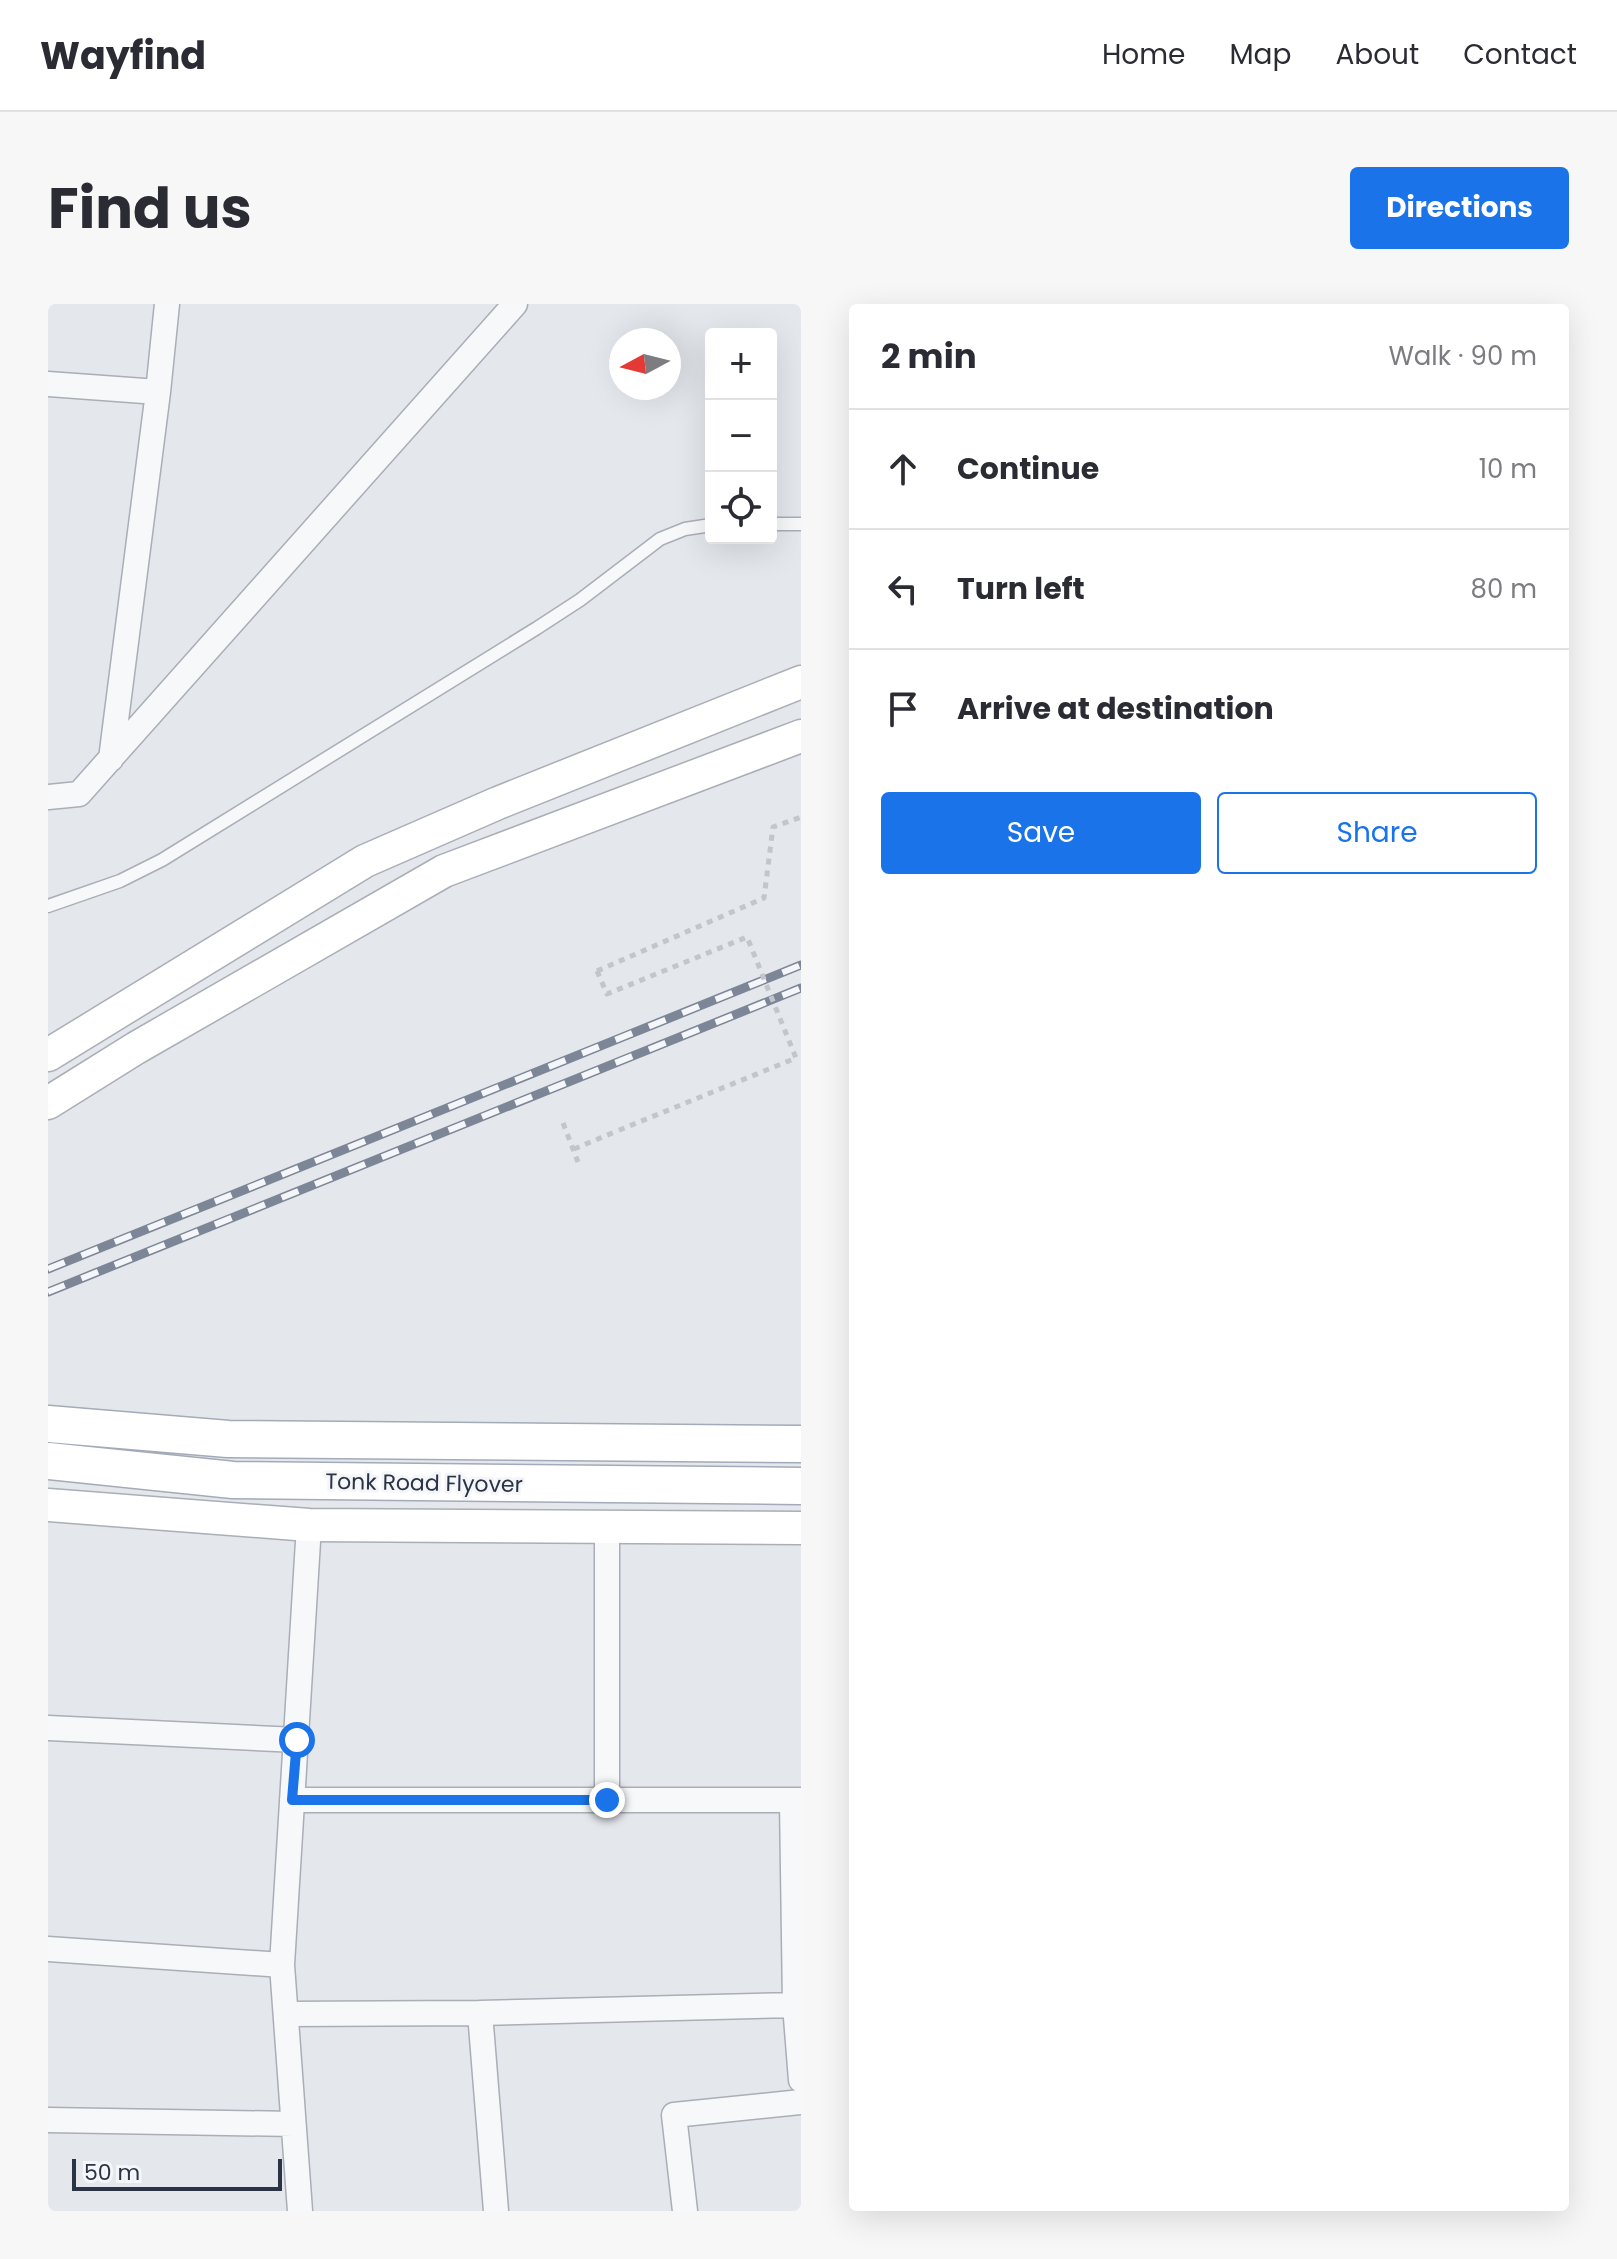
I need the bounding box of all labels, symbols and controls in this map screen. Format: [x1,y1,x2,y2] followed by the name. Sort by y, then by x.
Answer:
[40,29,206,82] text: Wayfind
[1102,35,1185,74] text: Home
[1229,35,1291,74] text: Map
[1335,35,1419,74] text: About
[1463,35,1577,74] text: Contact
[1350,167,1569,249] button: Directions
[48,169,252,248] text: Find us
[609,328,681,400] north arrow
[705,328,777,544] map controls
[705,328,777,400] button: +
[881,332,977,380] text: 2 min
[1388,338,1537,374] text: Walk · 90 m
[705,400,777,472] button: −
[881,447,925,491] icon: ahead
[957,447,1099,490] text: Continue
[1479,451,1537,487] text: 10 m
[705,472,777,544] button: locate
[881,567,925,611] icon: left
[957,567,1085,610] text: Turn left
[1471,571,1537,607] text: 80 m
[881,687,925,731] icon: arrive
[957,687,1274,730] text: Arrive at destination
[881,792,1201,874] button: Save
[1217,792,1537,874] button: Share
[325,1466,523,1500] street label: Tonk Road Flyover
[279,1722,315,1758] route start
[589,1782,625,1818] route end
[72,2155,282,2191] scale bar
[84,2157,140,2188] text: 50 m

